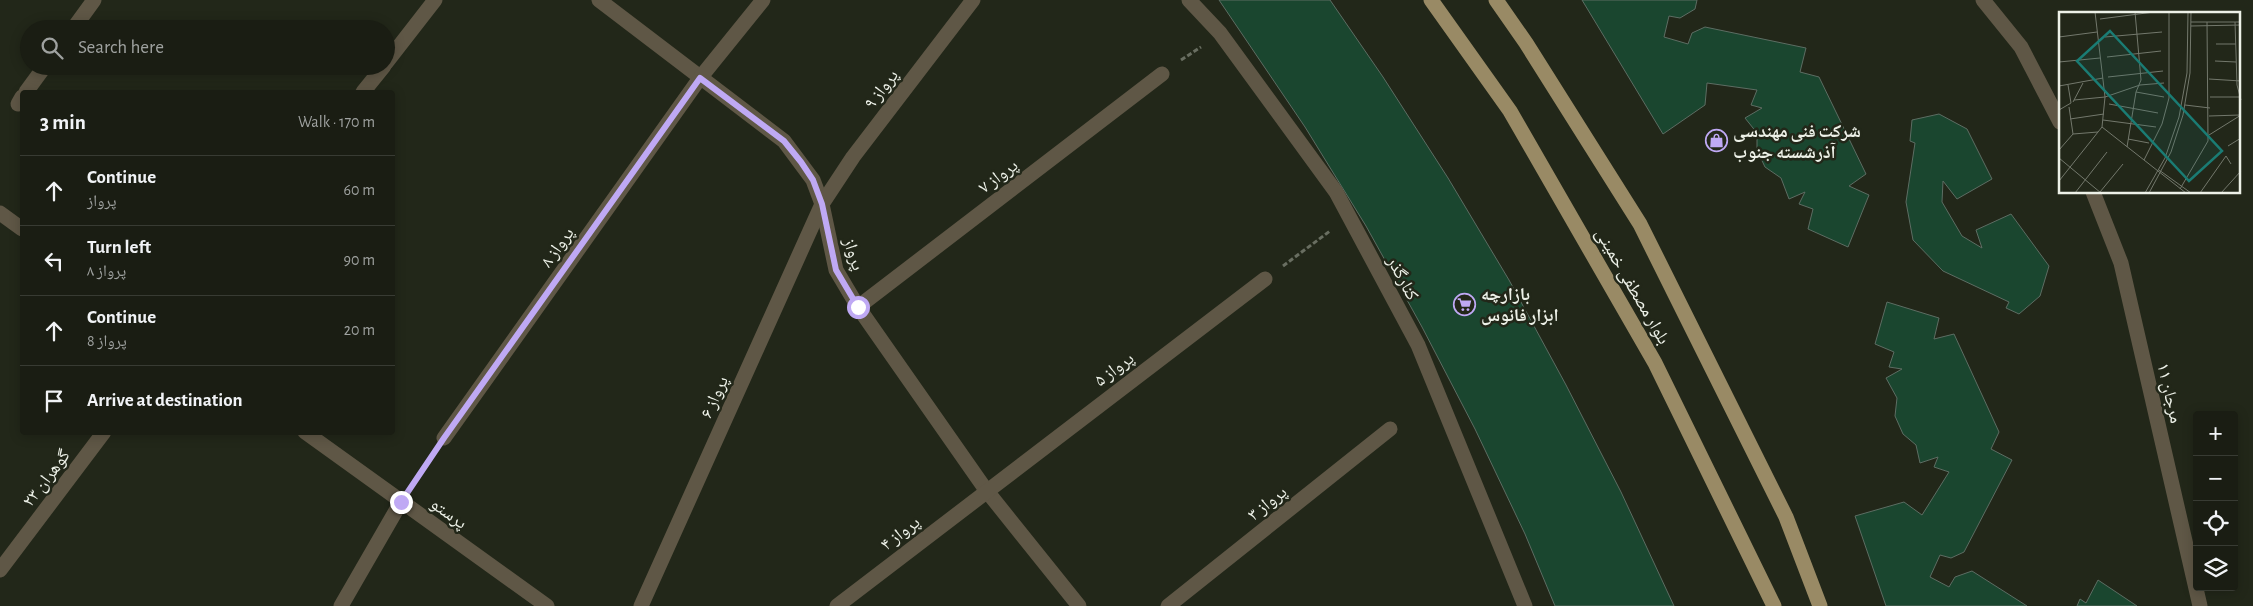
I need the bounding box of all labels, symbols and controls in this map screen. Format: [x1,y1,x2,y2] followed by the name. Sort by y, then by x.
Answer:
[2059,12,2240,194] inset map
[20,20,395,75] search box
[38,34,66,62] icon: search
[78,38,164,57] text: Search here
[861,67,903,113] street label: پرواز ۹
[40,112,86,133] text: 3 min
[298,114,375,130] text: Walk · 170 m
[1733,123,1861,163] place label: شرکت فنی مهندسی آذرشسته جنوب
[1705,129,1729,153] shop icon: شرکت فنی مهندسی آذرشسته جنوب
[976,156,1022,198] street label: پرواز ۷
[87,168,156,187] text: Continue
[40,177,68,205] icon: ahead
[344,182,375,198] text: 60 m
[87,193,116,209] text: پرواز
[538,224,579,271] street label: پرواز ۸
[1591,225,1673,348] street label: بلوار مصطفی خمینی
[838,235,867,273] street label: پرواز
[87,238,151,257] text: Turn left
[40,247,68,275] icon: left
[344,252,375,268] text: 90 m
[1383,253,1421,304] street label: کنارگذر
[87,263,126,279] text: پرواز ۸
[1481,286,1559,326] place label: بازارچه ابزار فانوس
[1453,292,1477,316] supermarket icon: بازارچه ابزار فانوس
[847,296,870,319] route start
[87,308,156,327] text: Continue
[40,317,68,345] icon: ahead
[344,322,375,338] text: 20 m
[87,333,127,349] text: پرواز 8
[1092,349,1138,391] street label: پرواز ۵
[2152,361,2185,425] street label: مرجان ۱۱
[698,374,733,422] street label: پرواز ۶
[40,387,68,415] icon: arrive
[87,391,243,410] text: Arrive at destination
[2193,411,2238,591] map controls
[2193,411,2238,456] button: +
[20,446,75,511] street label: گوهران ۲۳
[2193,456,2238,501] button: −
[1245,483,1291,526] street label: پرواز ۳
[390,491,413,514] route end
[426,495,470,534] street label: پرستو
[2193,501,2238,546] button: locate
[878,513,924,555] street label: پرواز ۴
[2193,546,2238,591] button: layers

